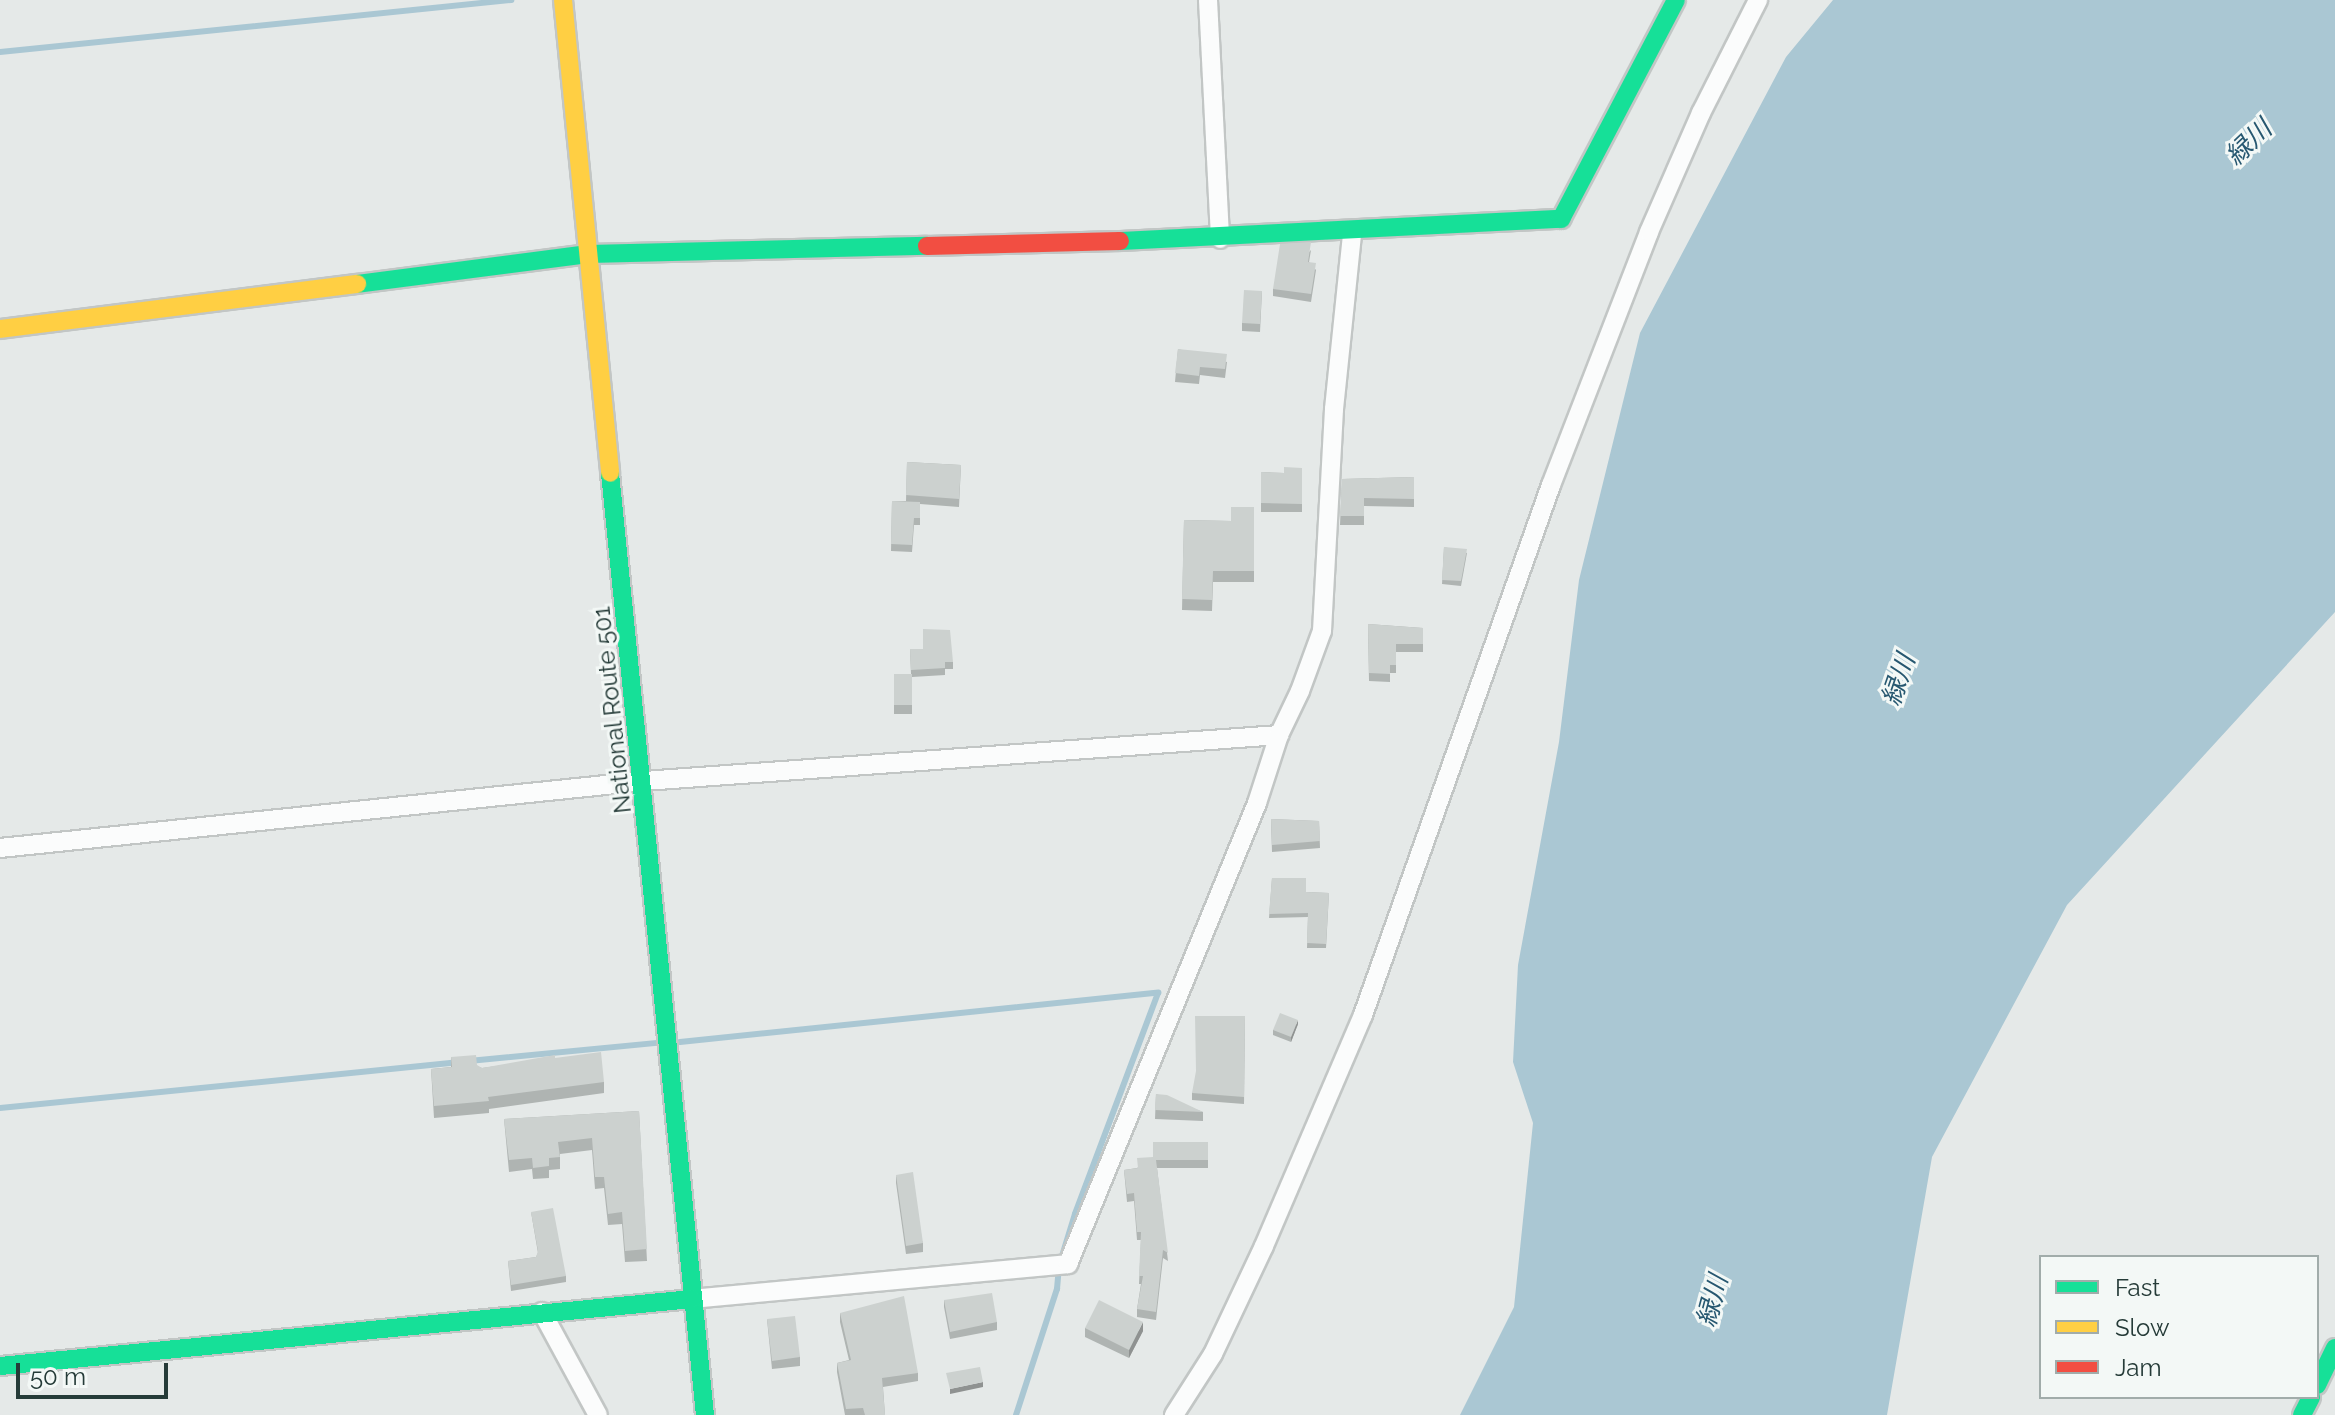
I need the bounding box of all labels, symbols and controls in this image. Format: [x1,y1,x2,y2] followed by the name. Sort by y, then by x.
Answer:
[2219,114,2279,172] water label: 緑川
[587,605,637,815] street label: National Route 501
[1876,650,1922,710] water label: 緑川
[2039,1255,2319,1399] legend
[1691,1272,1735,1330] water label: 緑川
[2115,1273,2160,1302] text: Fast
[2115,1313,2169,1342] text: Slow
[20,1347,172,1397] scale bar
[2115,1353,2161,1382] text: Jam
[30,1362,86,1391] text: 50 m

